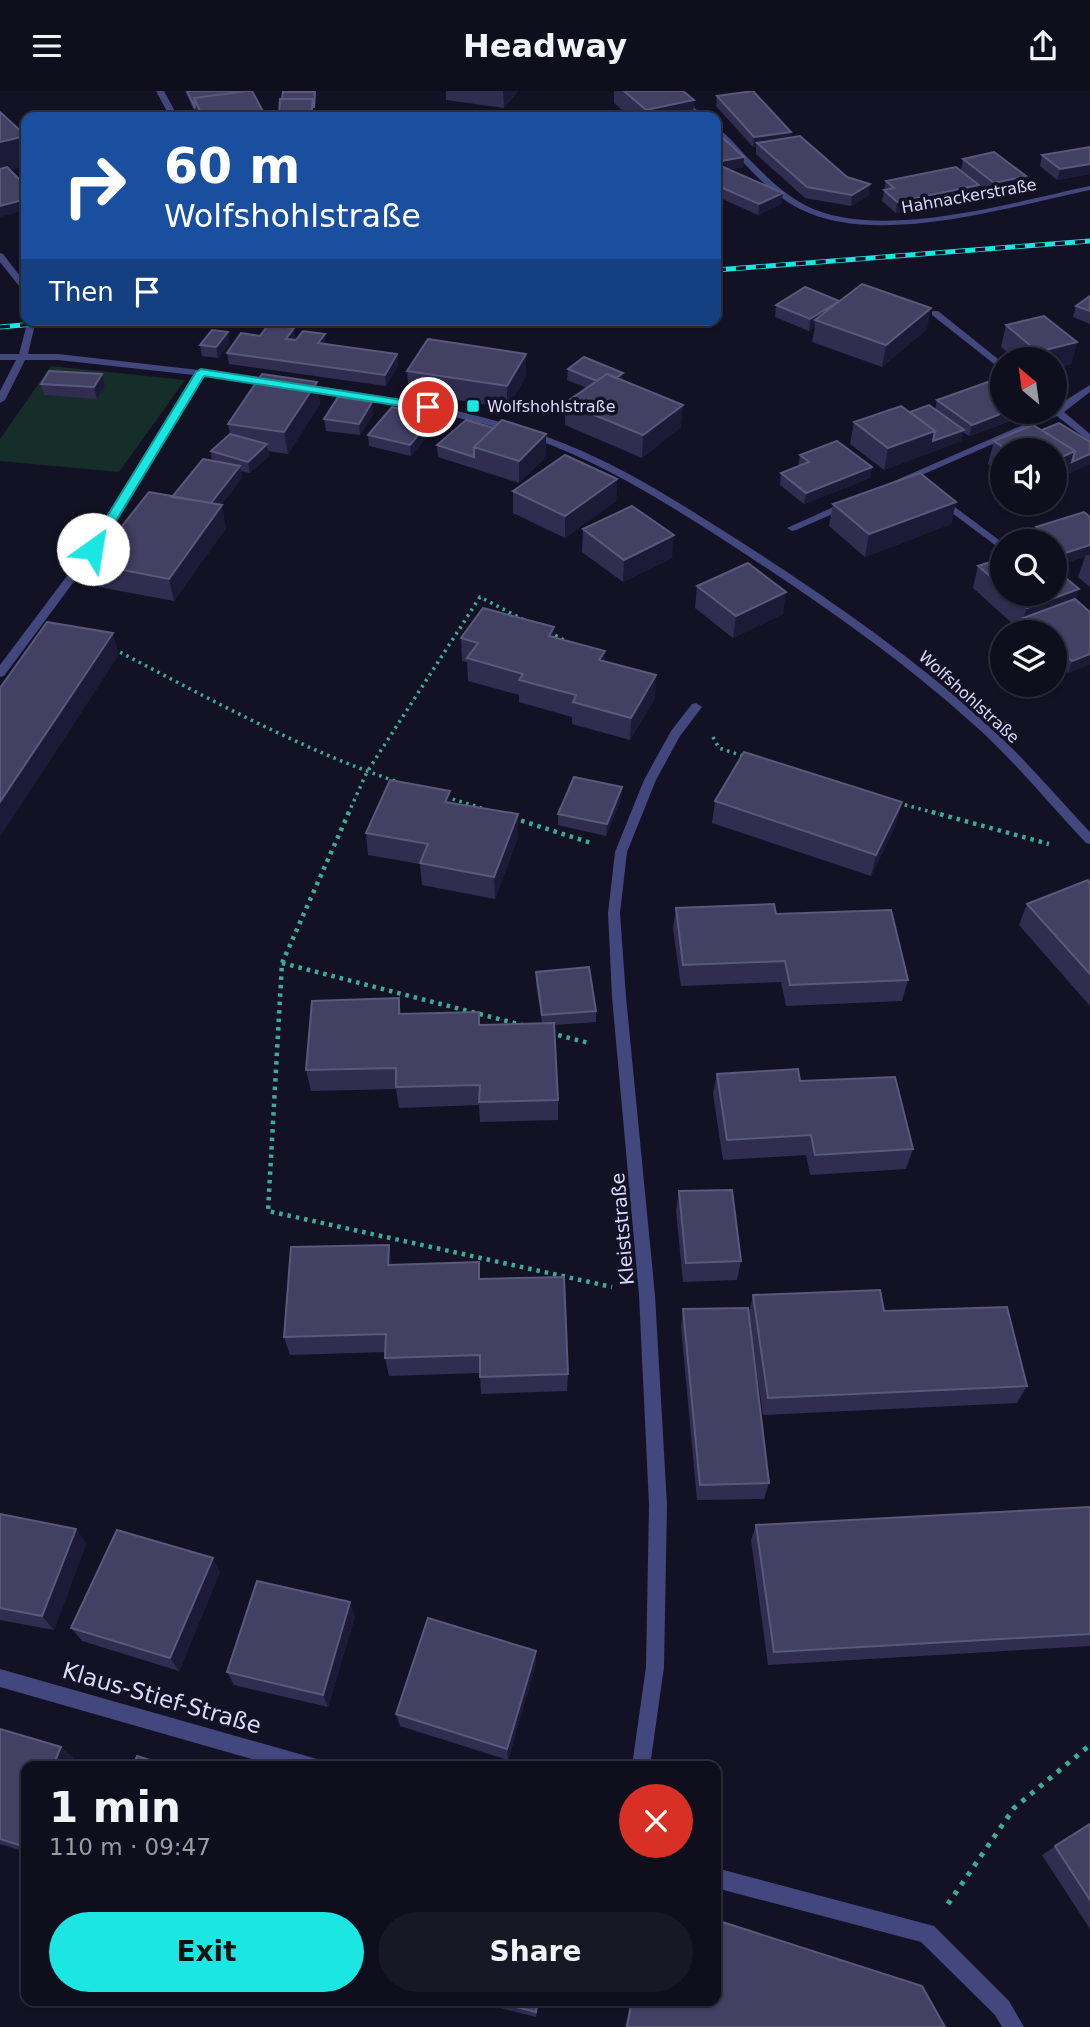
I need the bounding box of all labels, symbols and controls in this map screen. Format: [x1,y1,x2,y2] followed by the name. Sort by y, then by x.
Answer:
[28,27,66,65] icon: menu
[463,27,627,65] text: Headway
[1024,27,1062,65] icon: share
[164,138,300,195] text: 60 m
[49,140,140,231] icon: right
[900,175,1038,217] street label: Hahnackerstraße
[164,197,421,235] text: Wolfshohlstraße
[128,273,166,311] icon: arrive
[49,277,114,307] text: Then
[990,347,1068,423] north arrow
[990,347,1067,697] map controls
[398,377,458,437] pin
[409,388,447,426] icon: arrive
[487,397,616,416] place label: Wolfshohlstraße
[465,398,481,414] marker: Wolfshohlstraße
[990,438,1067,515] button: sound
[56,512,130,586] position arrow
[990,529,1067,606] button: search
[990,620,1067,697] button: layers
[915,647,1023,747] street label: Wolfshohlstraße
[606,1172,638,1286] street label: Kleiststraße
[60,1657,264,1739] street label: Klaus-Stief-Straße
[49,1783,181,1832] text: 1 min
[619,1784,693,1858] button: close
[49,1834,211,1860] text: 110 m · 09:47
[49,1912,364,1992] button: Exit
[378,1912,693,1992] button: Share

